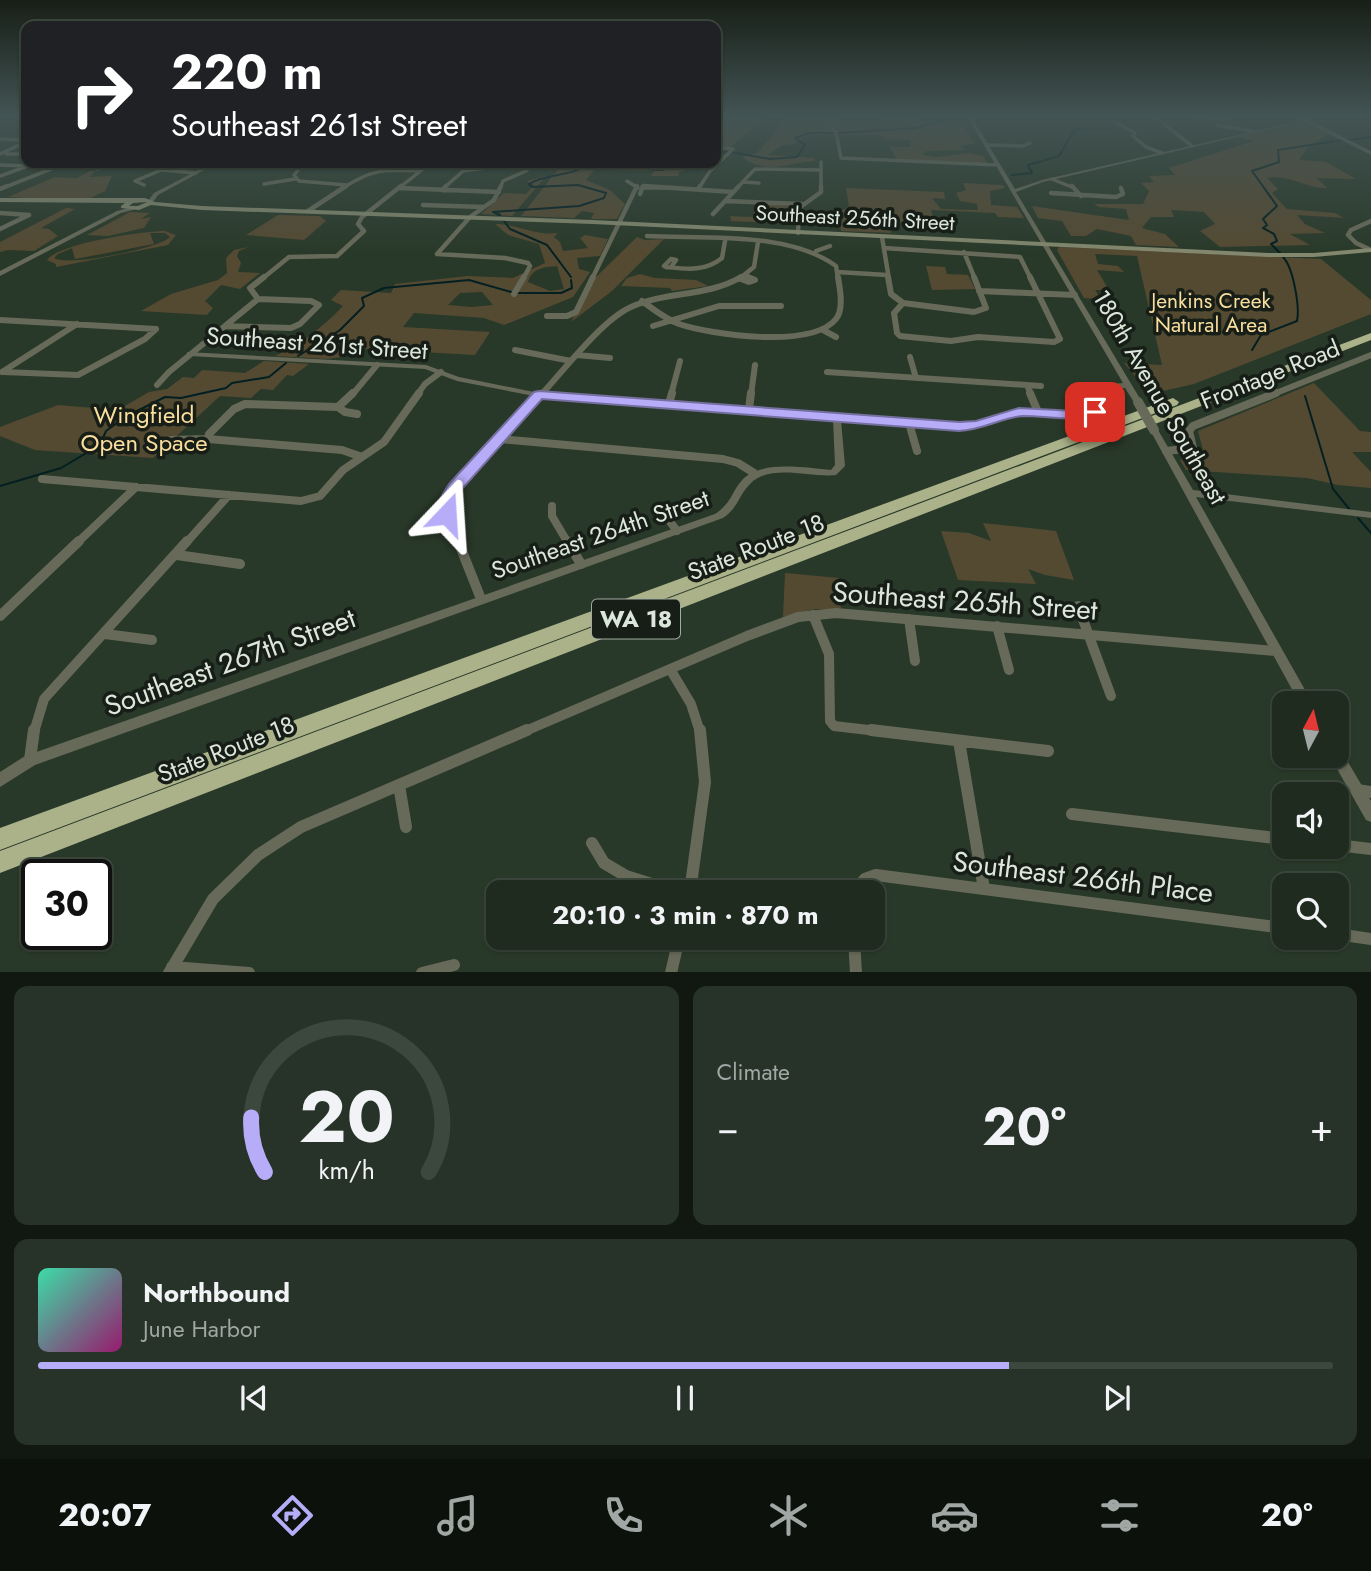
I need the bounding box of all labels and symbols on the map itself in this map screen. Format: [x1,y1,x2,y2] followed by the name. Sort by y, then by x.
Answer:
[755,198,955,238] street label: Southeast 256th Street
[1084,283,1236,511] street label: 180th Avenue Southeast
[1148,286,1272,340] park label: Jenkins Creek Natural Area
[205,318,429,368] street label: Southeast 261st Street
[1195,330,1345,418] street label: Frontage Road
[1065,382,1125,442] pin
[80,397,208,460] park label: Wingfield Open Space
[410,477,484,551] position arrow
[486,480,714,588] street label: Southeast 264th Street
[682,505,830,589] street label: State Route 18
[831,571,1099,631] street label: Southeast 265th Street
[99,597,362,726] street label: Southeast 267th Street
[592,600,680,638] road number: WA 18
[1272,691,1349,768] north arrow
[152,707,300,791] street label: State Route 18
[950,841,1216,913] street label: Southeast 266th Place
[21,859,112,950] speed limit sign: 30

